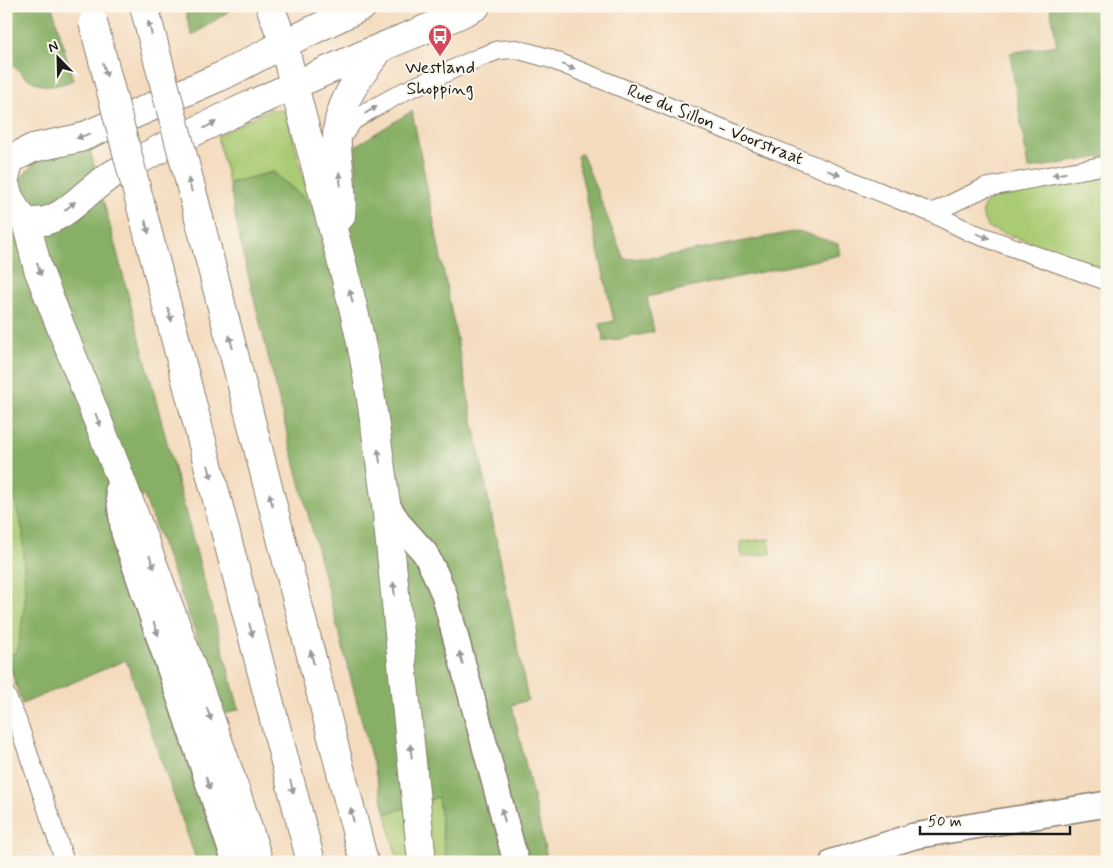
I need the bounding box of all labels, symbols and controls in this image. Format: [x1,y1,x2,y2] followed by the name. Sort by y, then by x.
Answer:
[145,20,153,35] one-way arrow
[427,23,453,57] bus stop icon: Westland Shopping
[32,32,82,82] north arrow
[46,37,61,57] text: N
[405,56,475,101] place label: Westland Shopping
[101,62,109,77] one-way arrow
[562,63,577,71] one-way arrow
[623,79,807,171] street label: Rue du Sillon - Voorstraat
[364,105,377,114] one-way arrow
[203,121,217,129] one-way arrow
[75,133,90,140] one-way arrow
[336,170,344,186] one-way arrow
[827,170,841,178] one-way arrow
[1050,171,1066,179] one-way arrow
[186,178,194,193] one-way arrow
[64,201,77,212] one-way arrow
[143,219,151,234] one-way arrow
[976,233,991,240] one-way arrow
[35,262,43,277] one-way arrow
[346,288,354,303] one-way arrow
[166,308,174,323] one-way arrow
[227,335,235,350] one-way arrow
[94,413,102,427] one-way arrow
[375,447,383,463] one-way arrow
[206,465,214,480] one-way arrow
[267,492,275,507] one-way arrow
[148,555,156,570] one-way arrow
[390,581,398,597] one-way arrow
[153,622,160,637] one-way arrow
[247,622,255,637] one-way arrow
[307,650,315,665] one-way arrow
[457,650,465,665] one-way arrow
[205,707,213,722] one-way arrow
[407,743,415,759] one-way arrow
[204,776,212,791] one-way arrow
[288,779,296,794] one-way arrow
[920,803,1070,835] scale bar
[348,807,356,822] one-way arrow
[499,807,507,822] one-way arrow
[928,812,962,832] text: 50 m

